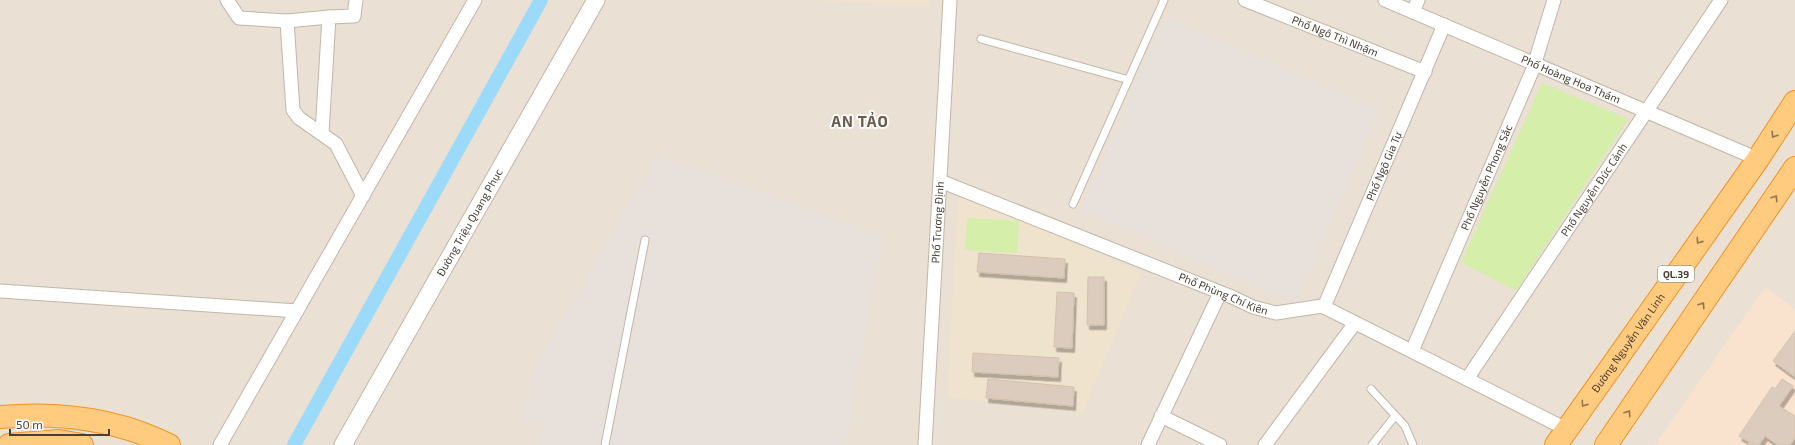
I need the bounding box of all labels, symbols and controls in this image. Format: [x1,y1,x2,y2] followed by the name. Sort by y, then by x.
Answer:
[1290,12,1380,59] street label: Phố Ngô Thì Nhậm
[1519,52,1623,106] street label: Phố Hoàng Hoa Thám
[831,111,889,130] district label: AN TẢO
[1458,122,1515,232] street label: Phố Nguyễn Phong Sắc
[1363,129,1405,203] street label: Phố Ngô Gia Tự
[1771,130,1778,137] one-way arrow
[1558,140,1629,238] street label: Phố Nguyễn Đức Cảnh
[433,166,505,278] street label: Đường Triệu Quang Phục
[928,181,946,264] street label: Phố Trương Định
[1770,195,1778,202] one-way arrow
[1696,237,1704,244] one-way arrow
[1658,266,1694,282] road number: QL.39
[1177,270,1269,317] street label: Phố Phùng Chí Kiên
[1588,291,1667,395] street label: Đường Nguyễn Văn Linh
[1697,303,1704,310] one-way arrow
[1582,400,1589,407] one-way arrow
[1623,410,1631,417] one-way arrow
[10,411,109,437] scale bar
[16,417,43,431] text: 50 m

